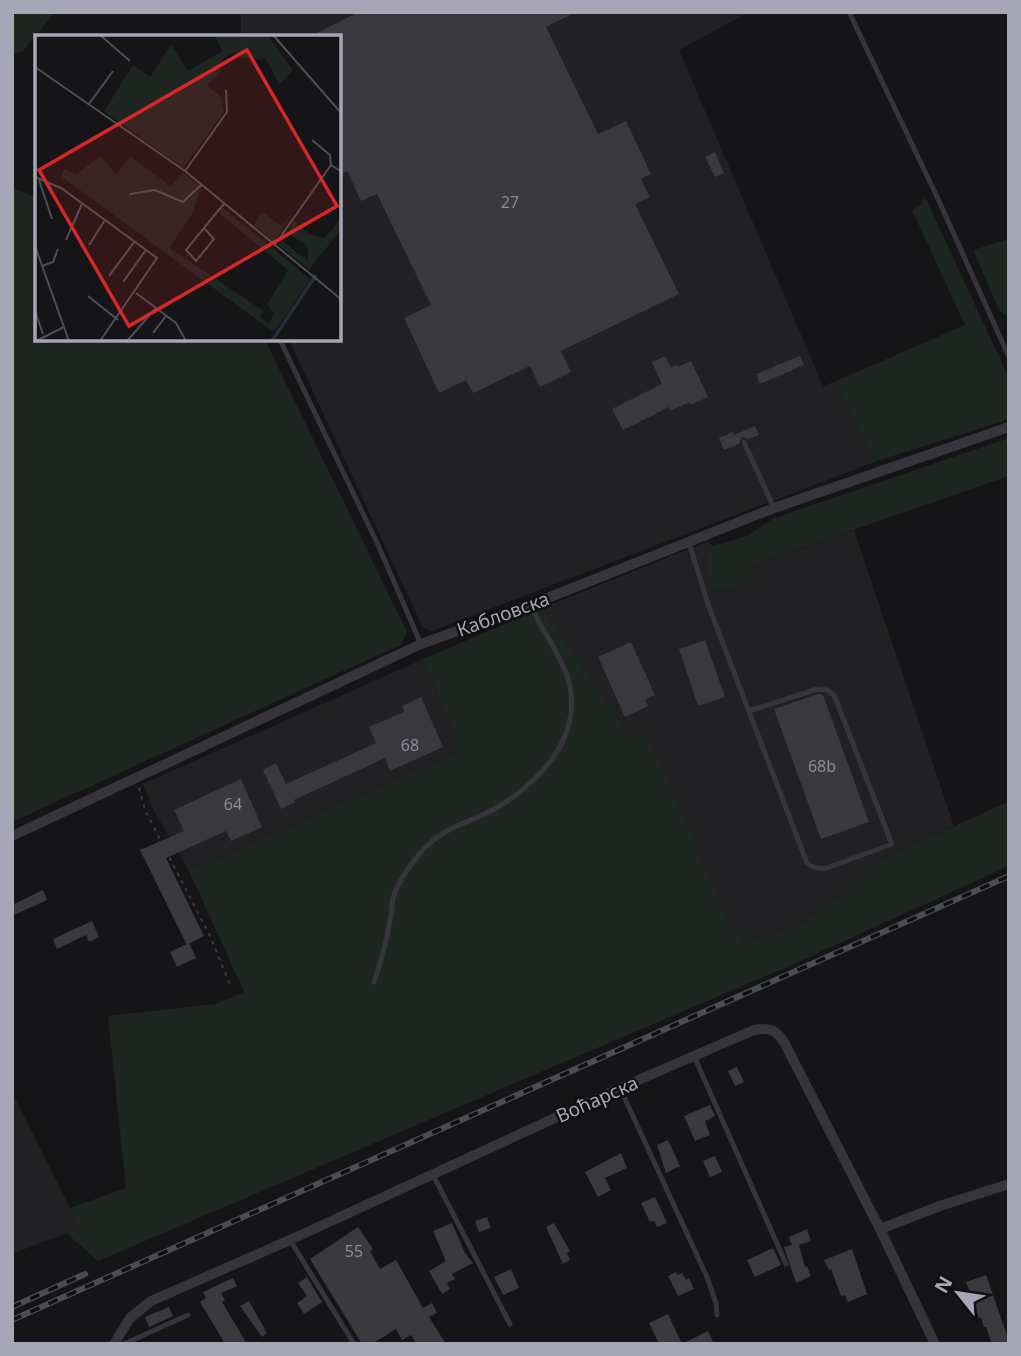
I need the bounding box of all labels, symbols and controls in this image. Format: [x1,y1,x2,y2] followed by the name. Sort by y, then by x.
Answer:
[35,35,341,341] inset map
[501,191,519,213] house number: 27
[453,585,553,643] street label: Кабловска
[401,734,419,756] house number: 68
[808,755,836,777] house number: 68b
[224,793,242,815] house number: 64
[552,1069,642,1129] street label: Воћарска
[345,1240,363,1262] house number: 55
[923,1258,993,1328] north arrow
[928,1271,958,1298] text: N

